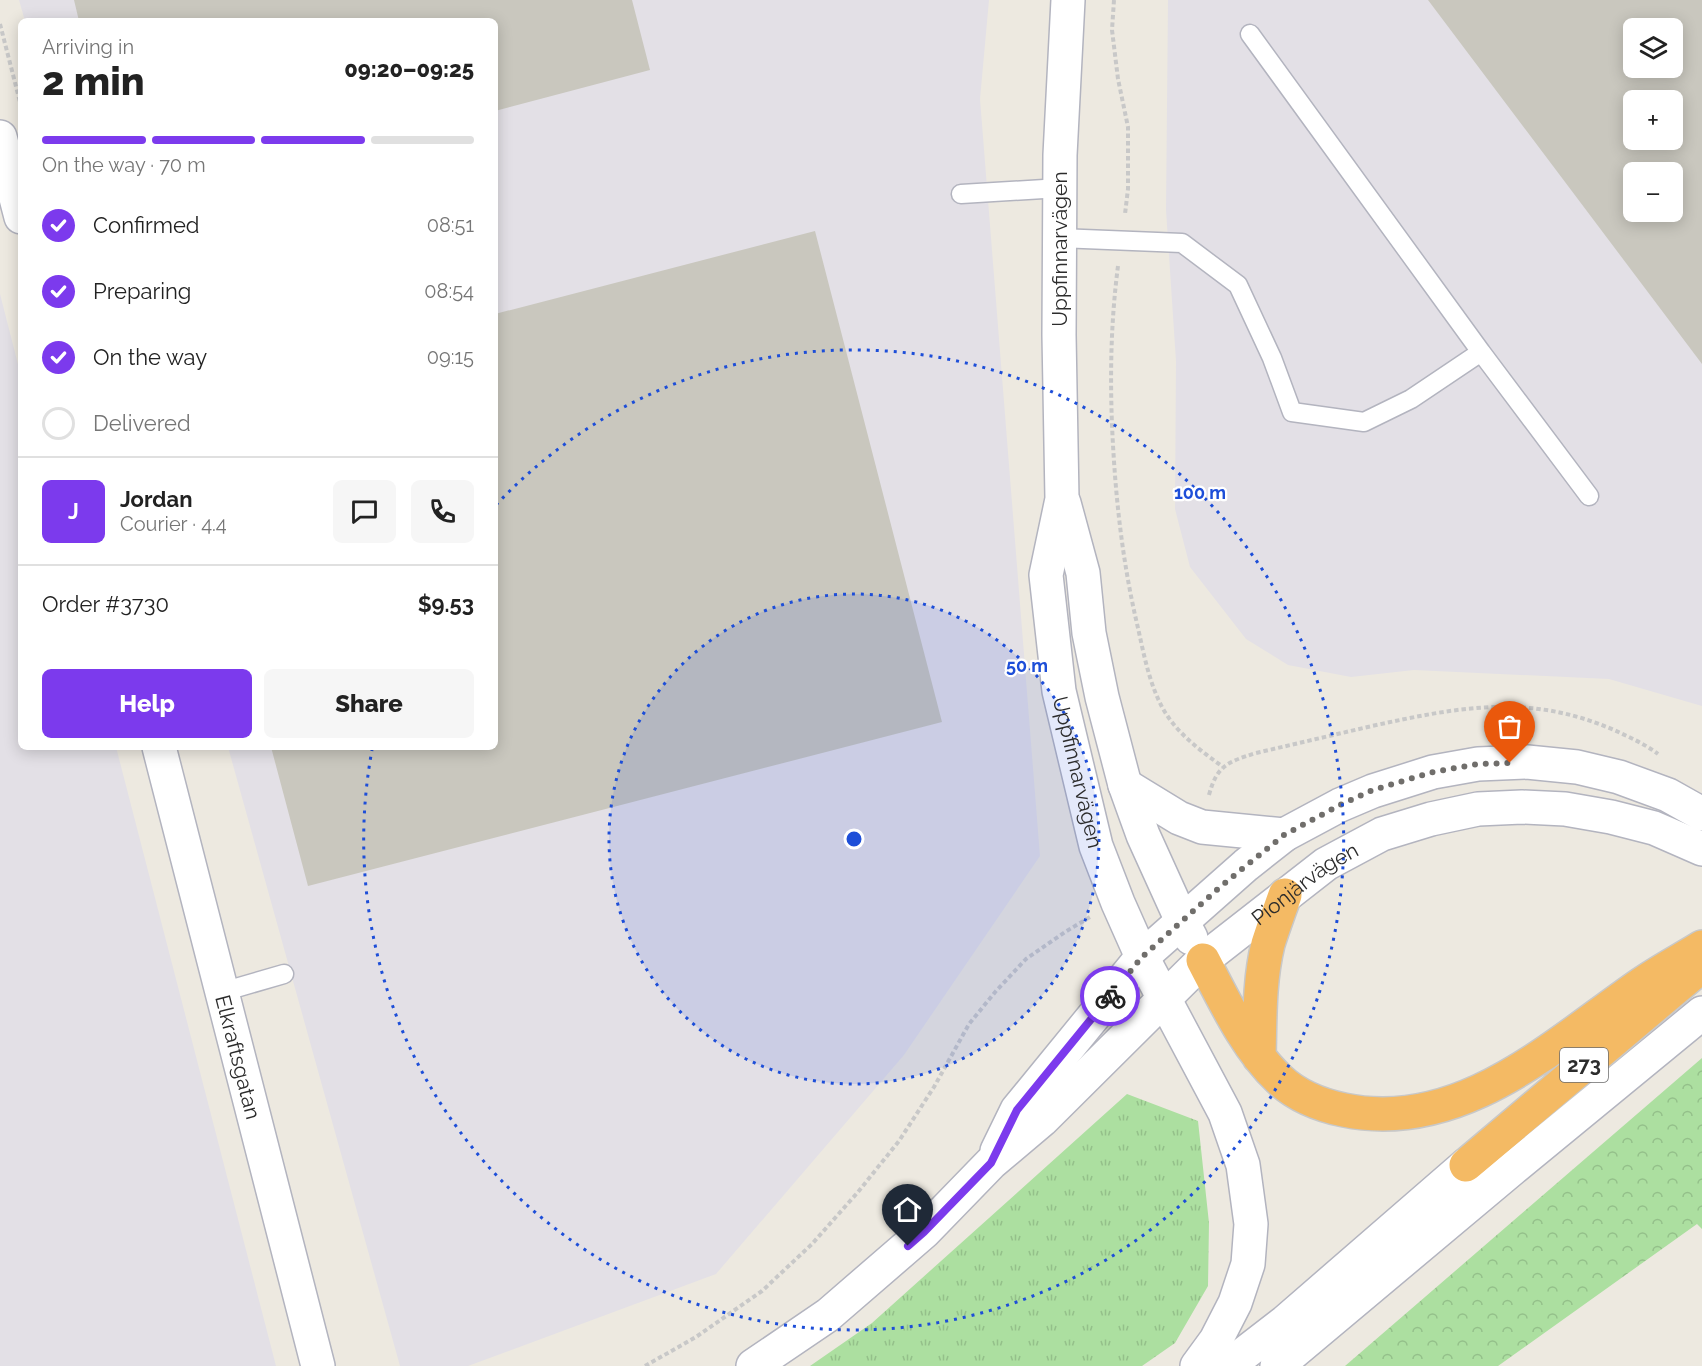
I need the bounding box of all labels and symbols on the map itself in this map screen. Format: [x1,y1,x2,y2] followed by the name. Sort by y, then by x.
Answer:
[1047,171,1072,327] street label: Uppfinnarvägen
[1174,482,1226,503] text: 100 m
[1006,655,1048,676] text: 50 m
[1048,694,1109,851] street label: Uppfinnarvägen
[1484,701,1535,763] pin
[844,829,864,849] centre of rings
[1246,837,1362,930] street label: Pionjärvägen
[1080,966,1140,1026] courier
[211,992,267,1122] street label: Elkraftsgatan
[1560,1048,1608,1082] road number: 273
[882,1184,933,1246] pin

